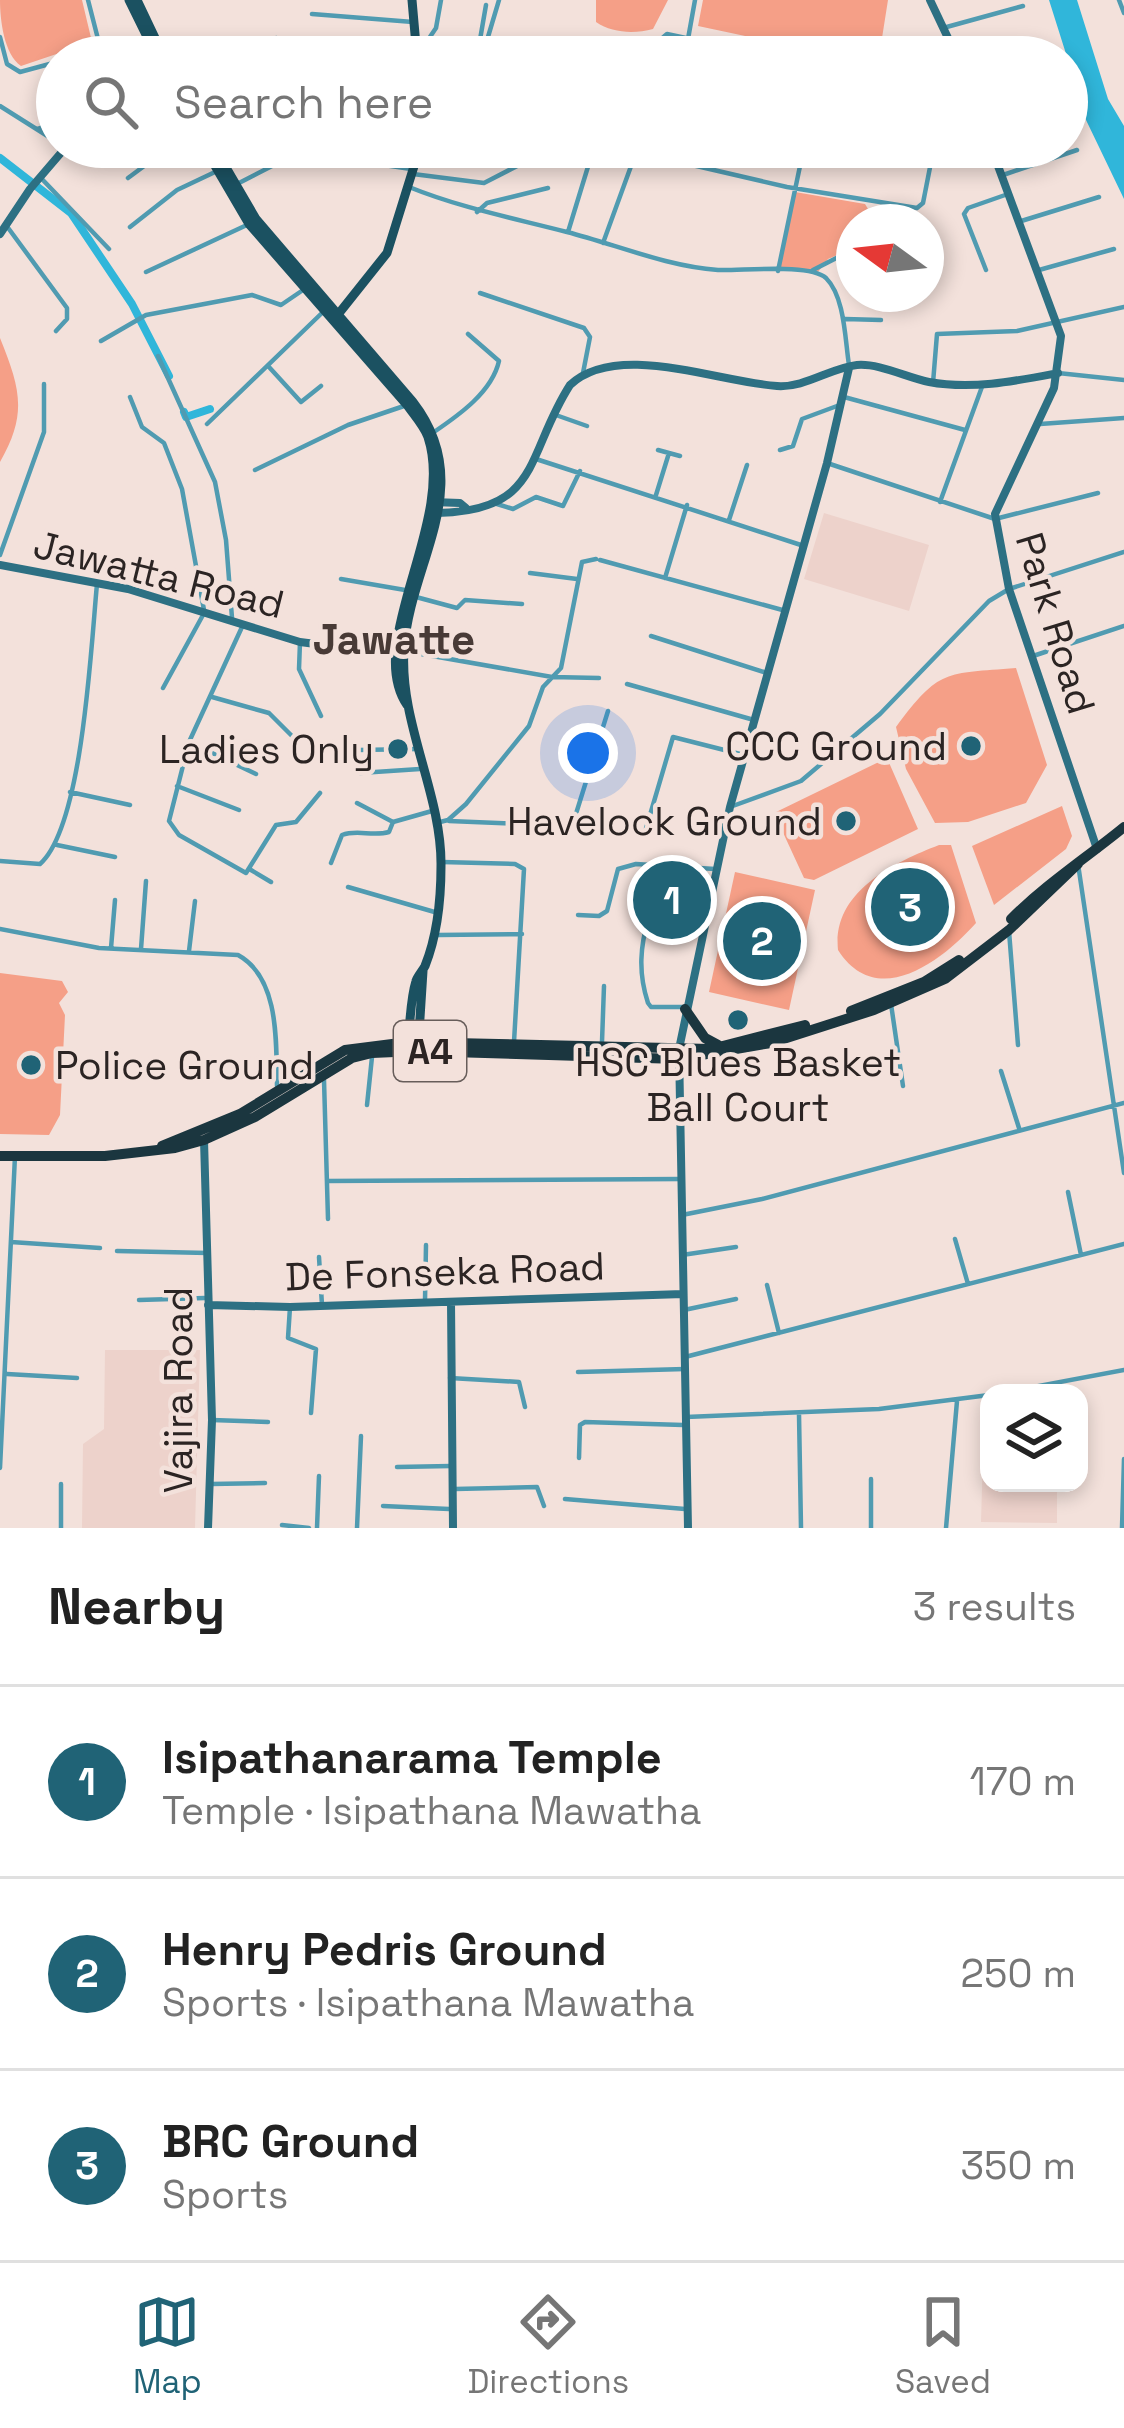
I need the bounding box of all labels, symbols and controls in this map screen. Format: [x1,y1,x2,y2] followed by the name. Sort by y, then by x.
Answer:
[36,36,1088,168] search box
[78,69,144,135] icon: search
[174,74,433,131] text: Search here
[836,204,944,312] north arrow
[29,520,289,629] street label: Jawatta Road
[1005,527,1106,720] street label: Park Road
[313,613,475,666] district label: Jawatte
[725,722,947,771] place label: CCC Ground
[558,723,618,783] your location
[159,725,374,774] place label: Ladies Only
[958,733,984,759] marker: CCC Ground
[385,736,411,762] marker: Ladies Only
[507,797,822,846] place label: Havelock Ground
[833,808,859,834] marker: Havelock Ground
[633,855,711,945] pin: 1
[871,862,949,952] pin: 3
[723,896,801,986] pin: 2
[725,1007,751,1033] marker: HSC Blues Basket Ball Court
[394,1021,466,1081] road number: A4
[575,1038,901,1132] place label: HSC Blues Basket Ball Court
[55,1041,314,1090] place label: Police Ground
[18,1052,44,1078] marker: Police Ground
[284,1241,606,1302] street label: De Fonseka Road
[154,1287,203,1493] street label: Vajira Road
[980,1384,1088,1492] map controls
[980,1384,1088,1492] button: layers
[48,1574,225,1639] text: Nearby
[913,1582,1076,1631] text: 3 results
[162,1729,662,1786] text: Isipathanarama Temple
[78,1757,96,1806] text: 1
[969,1757,1076,1806] text: 170 m
[162,1786,701,1835] text: Temple · Isipathana Mawatha
[162,1921,607,1978] text: Henry Pedris Ground
[75,1949,99,1998] text: 2
[961,1949,1076,1998] text: 250 m
[162,1978,694,2027] text: Sports · Isipathana Mawatha
[162,2113,419,2170] text: BRC Ground
[75,2141,99,2190] text: 3
[961,2141,1076,2190] text: 350 m
[162,2170,288,2219] text: Sports
[133,2289,202,2403] tab: Map
[467,2289,629,2403] tab: Directions
[895,2289,991,2403] tab: Saved

